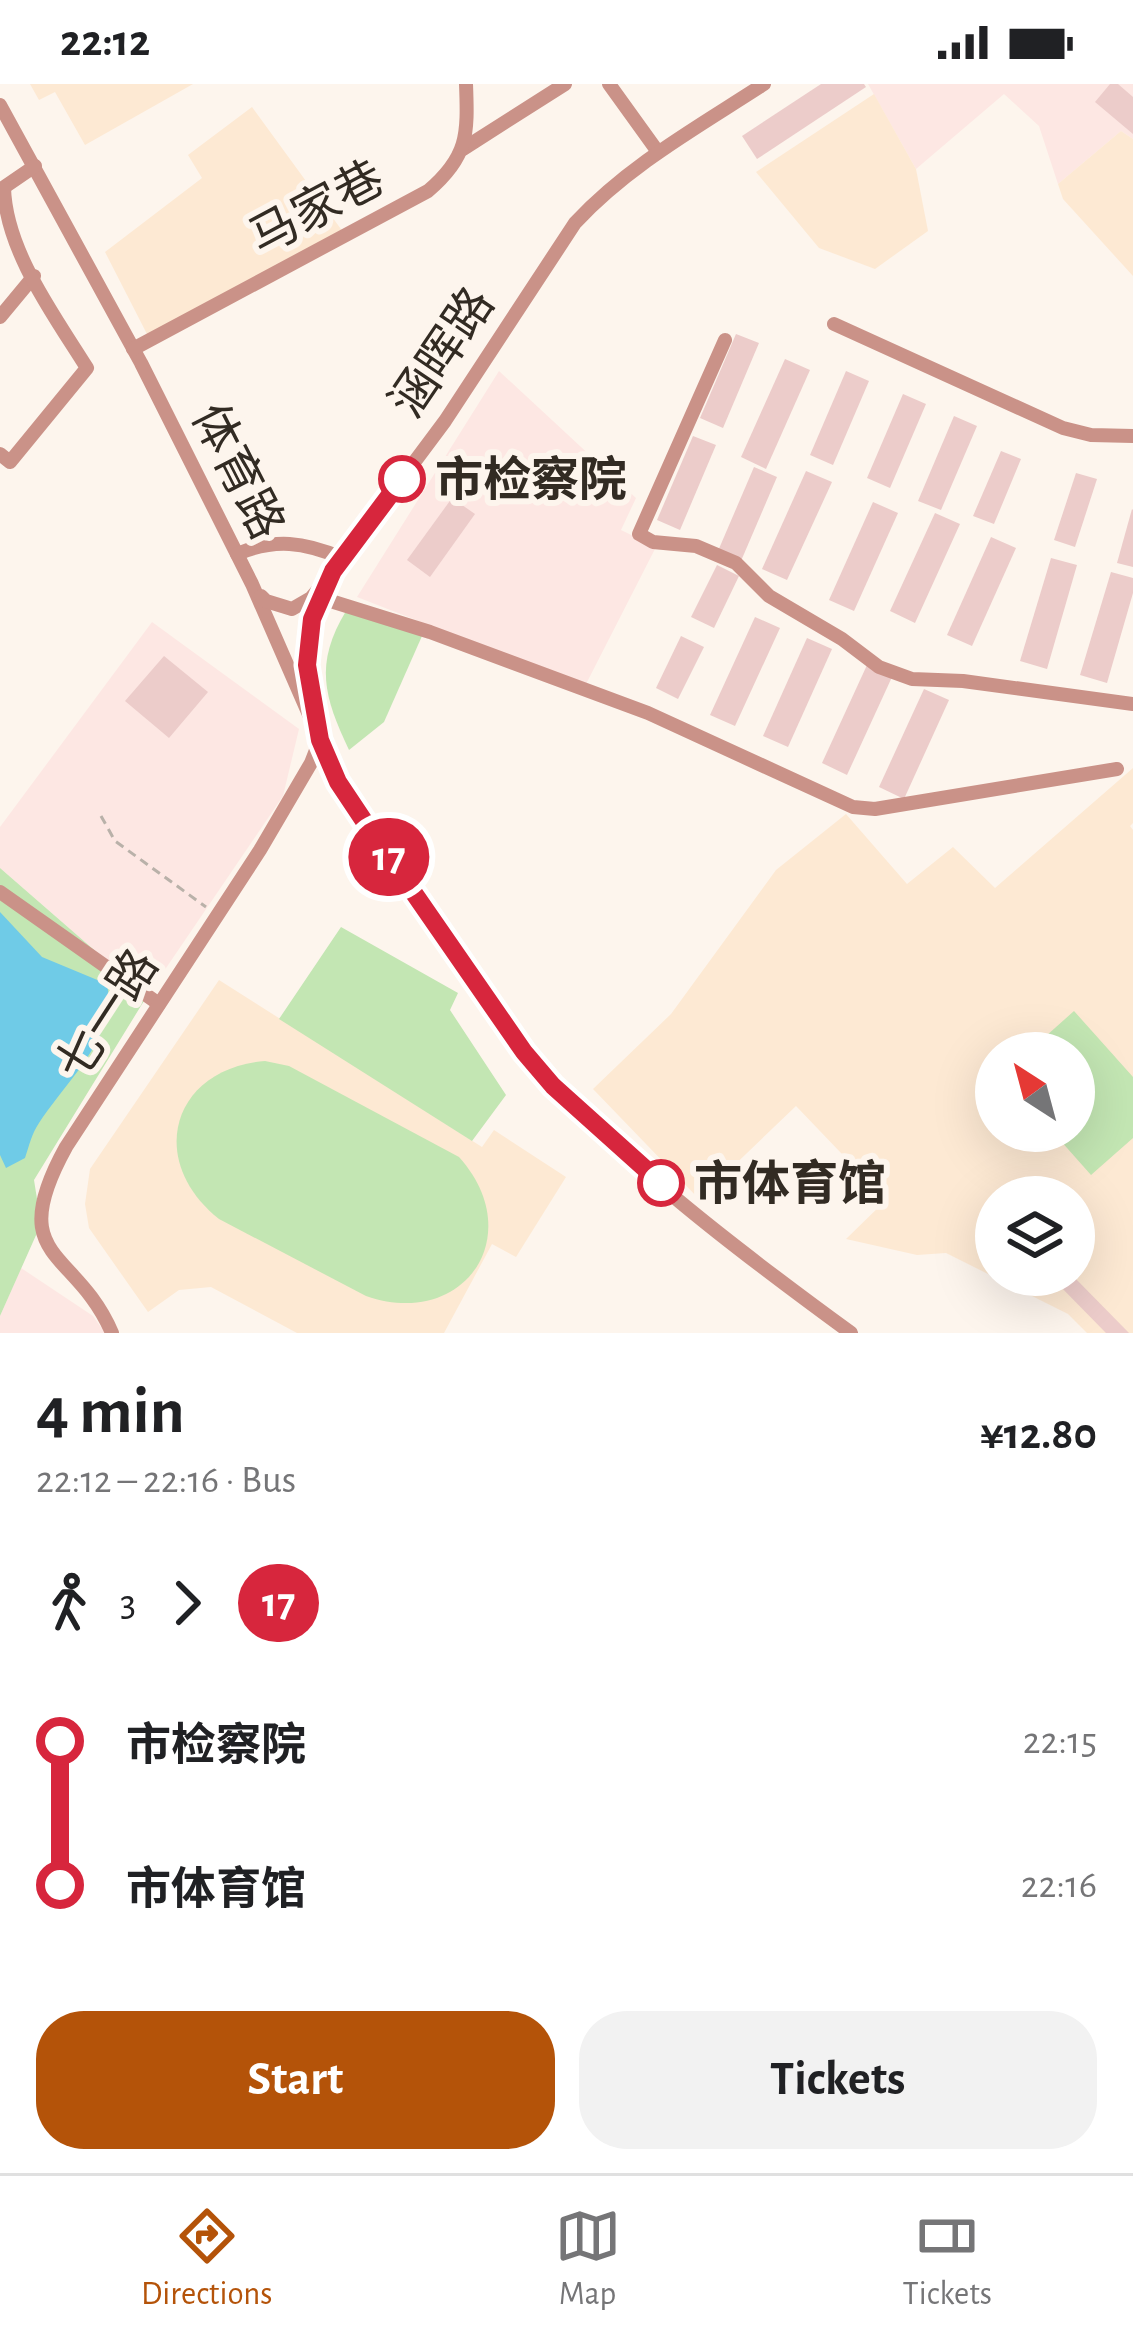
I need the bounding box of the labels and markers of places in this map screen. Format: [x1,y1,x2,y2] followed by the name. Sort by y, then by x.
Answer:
[435,454,627,506] place label: 市检察院
[380,457,424,501] marker: 市检察院
[694,1158,886,1210] place label: 市体育馆
[639,1161,683,1205] marker: 市体育馆

